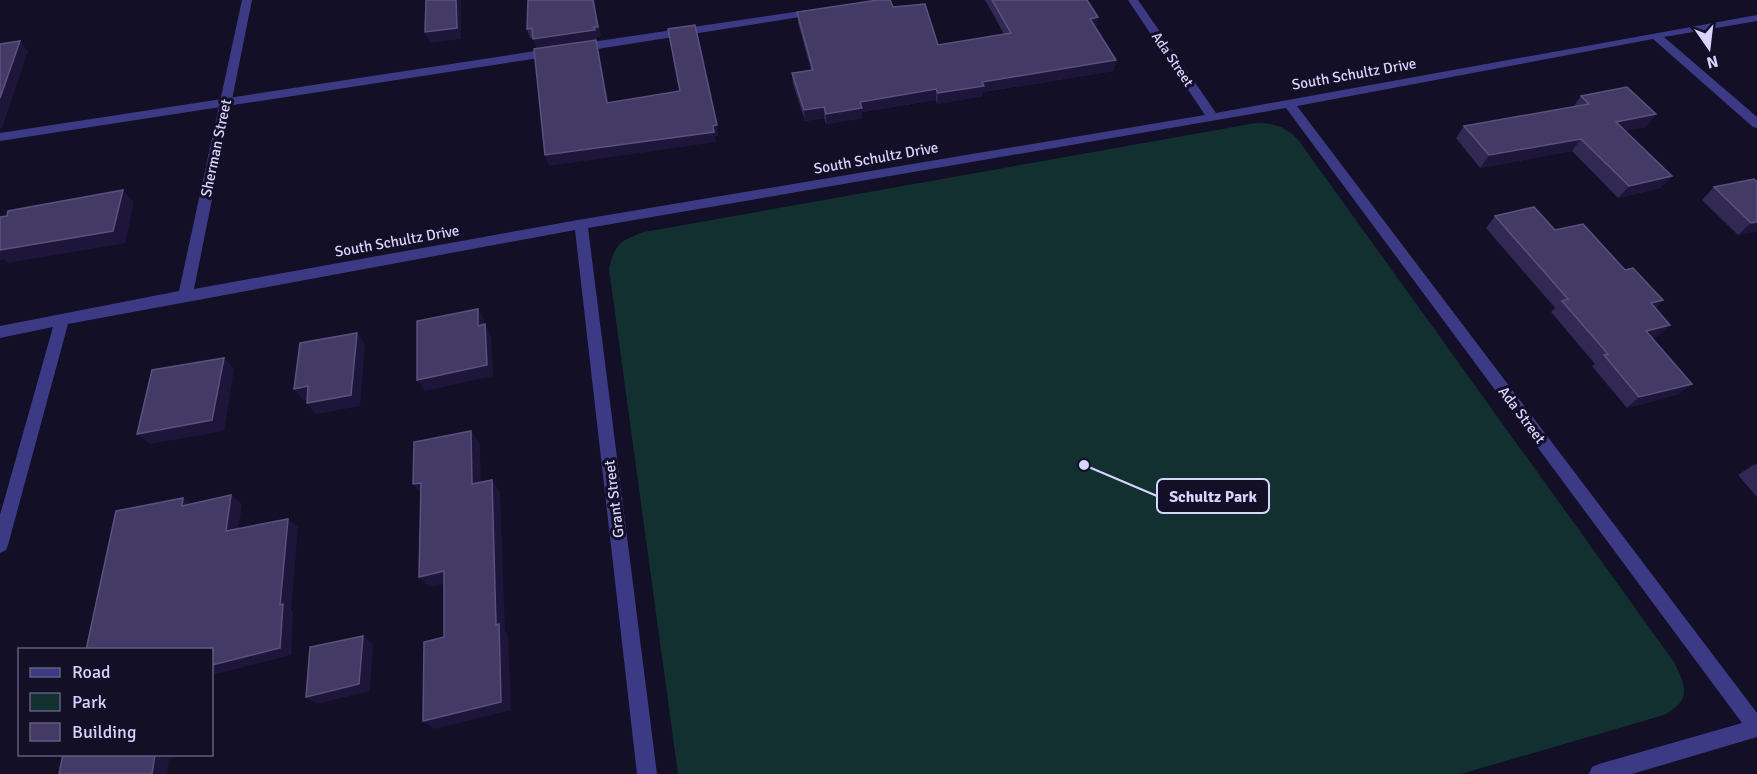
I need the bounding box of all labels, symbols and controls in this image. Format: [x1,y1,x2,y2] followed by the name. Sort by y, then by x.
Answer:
[1679,18,1739,78] north arrow
[1148,29,1197,90] street label: Ada Street
[1705,51,1720,73] text: N
[1290,54,1418,94] street label: South Schultz Drive
[197,97,235,199] street label: Sherman Street
[812,138,940,178] street label: South Schultz Drive
[333,221,461,261] street label: South Schultz Drive
[1495,383,1549,447] street label: Ada Street
[600,459,628,539] street label: Grant Street
[1157,479,1269,513] callout: Schultz Park
[1169,487,1257,507] text: Schultz Park
[18,648,213,756] legend
[72,661,111,683] text: Road
[72,691,107,713] text: Park
[72,721,136,743] text: Building

